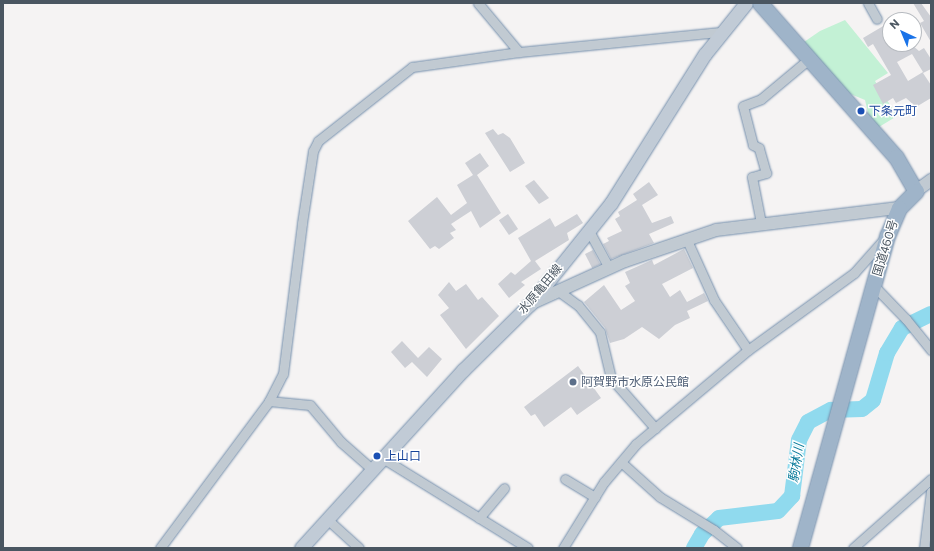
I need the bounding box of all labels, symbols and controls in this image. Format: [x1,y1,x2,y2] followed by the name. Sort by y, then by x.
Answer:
[882,12,922,52] north arrow
[887,16,901,31] text: N
[869,104,917,118] place label: 下条元町
[856,106,866,116] marker: 下条元町
[870,218,900,278] street label: 国道460号
[515,261,565,317] street label: 水原亀田線
[581,375,689,389] place label: 阿賀野市水原公民館
[568,377,578,387] marker: 阿賀野市水原公民館
[785,443,807,483] water label: 駒林川
[385,449,421,463] place label: 上山口
[372,451,382,461] marker: 上山口

